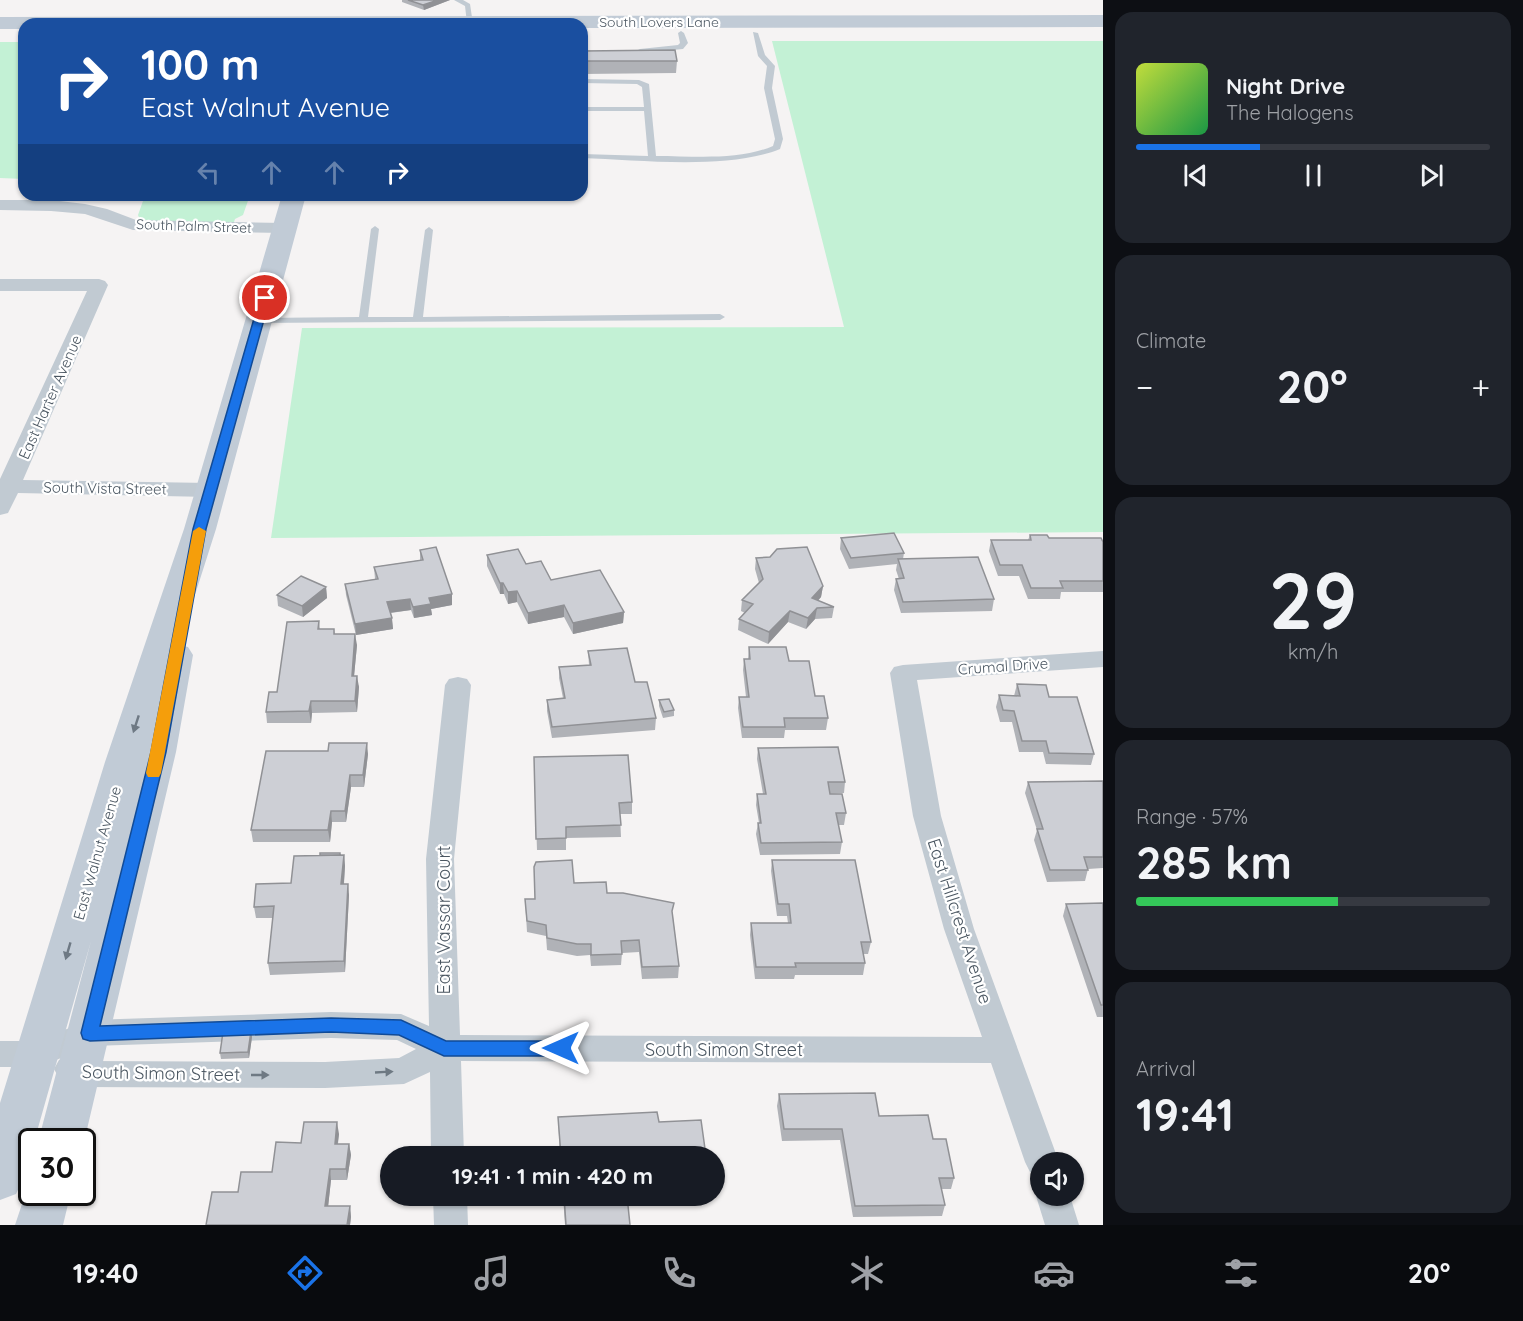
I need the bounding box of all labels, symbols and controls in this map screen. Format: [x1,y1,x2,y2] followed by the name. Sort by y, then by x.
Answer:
[599,13,719,31] street label: South Lovers Lane
[141,38,259,91] text: 100 m
[42,42,120,120] icon: right
[1226,72,1345,100] text: Night Drive
[141,90,390,124] text: East Walnut Avenue
[1226,100,1354,125] text: The Halogens
[192,156,225,189] icon: left
[255,156,288,189] icon: ahead
[318,156,351,189] icon: ahead
[381,156,414,189] icon: right
[1179,159,1212,192] icon: previous
[1297,159,1330,192] icon: pause
[1415,159,1448,192] icon: next
[136,215,252,237] street label: South Palm Street
[239,272,290,323] pin
[248,281,281,314] icon: arrive
[1136,328,1206,353] text: Climate
[14,332,86,462] street label: East Harter Avenue
[1277,358,1348,414] text: 20°
[1136,366,1153,407] text: −
[1471,366,1490,407] text: +
[43,477,167,499] street label: South Vista Street
[1269,551,1357,649] text: 29
[1288,639,1338,664] text: km/h
[957,653,1049,679] street label: Crumal Drive
[130,715,140,733] one-way arrow
[69,784,125,922] street label: East Walnut Avenue
[1136,804,1248,829] text: Range · 57%
[1136,834,1292,890] text: 285 km
[922,835,998,1007] street label: East Hillcrest Avenue
[432,846,455,994] street label: East Vassar Court
[63,943,72,961] one-way arrow
[529,1016,593,1080] position arrow
[645,1038,803,1061] street label: South Simon Street
[1136,1056,1196,1081] text: Arrival
[82,1060,240,1086] street label: South Simon Street
[374,1067,393,1076] one-way arrow
[250,1070,269,1080] one-way arrow
[1136,1086,1234,1142] text: 19:41
[18,1128,96,1206] speed limit sign: 30
[1030,1152,1084,1206] map controls
[1030,1152,1084,1206] button: sound
[452,1162,653,1190] text: 19:41 · 1 min · 420 m
[284,1252,326,1294] icon: directions
[471,1252,513,1294] icon: music
[658,1252,700,1294] icon: phone
[846,1252,888,1294] icon: climate
[1033,1252,1075,1294] icon: car
[1220,1252,1262,1294] icon: filters
[73,1256,138,1290] text: 19:40
[1408,1256,1450,1290] text: 20°

